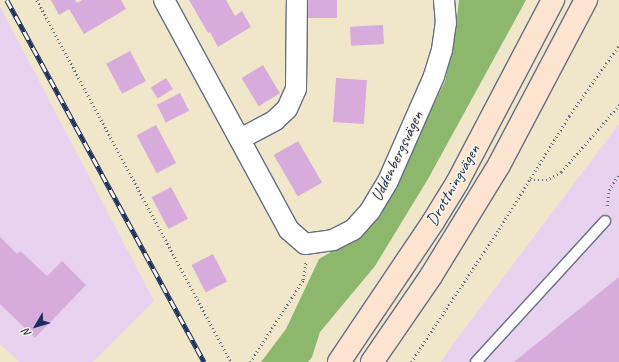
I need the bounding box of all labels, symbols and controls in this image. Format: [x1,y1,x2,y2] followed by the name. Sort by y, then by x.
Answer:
[366,108,428,204] street label: Uddenbergsvägen
[422,141,484,229] street label: Drottningvägen
[16,306,56,346] north arrow
[19,326,34,340] text: N

